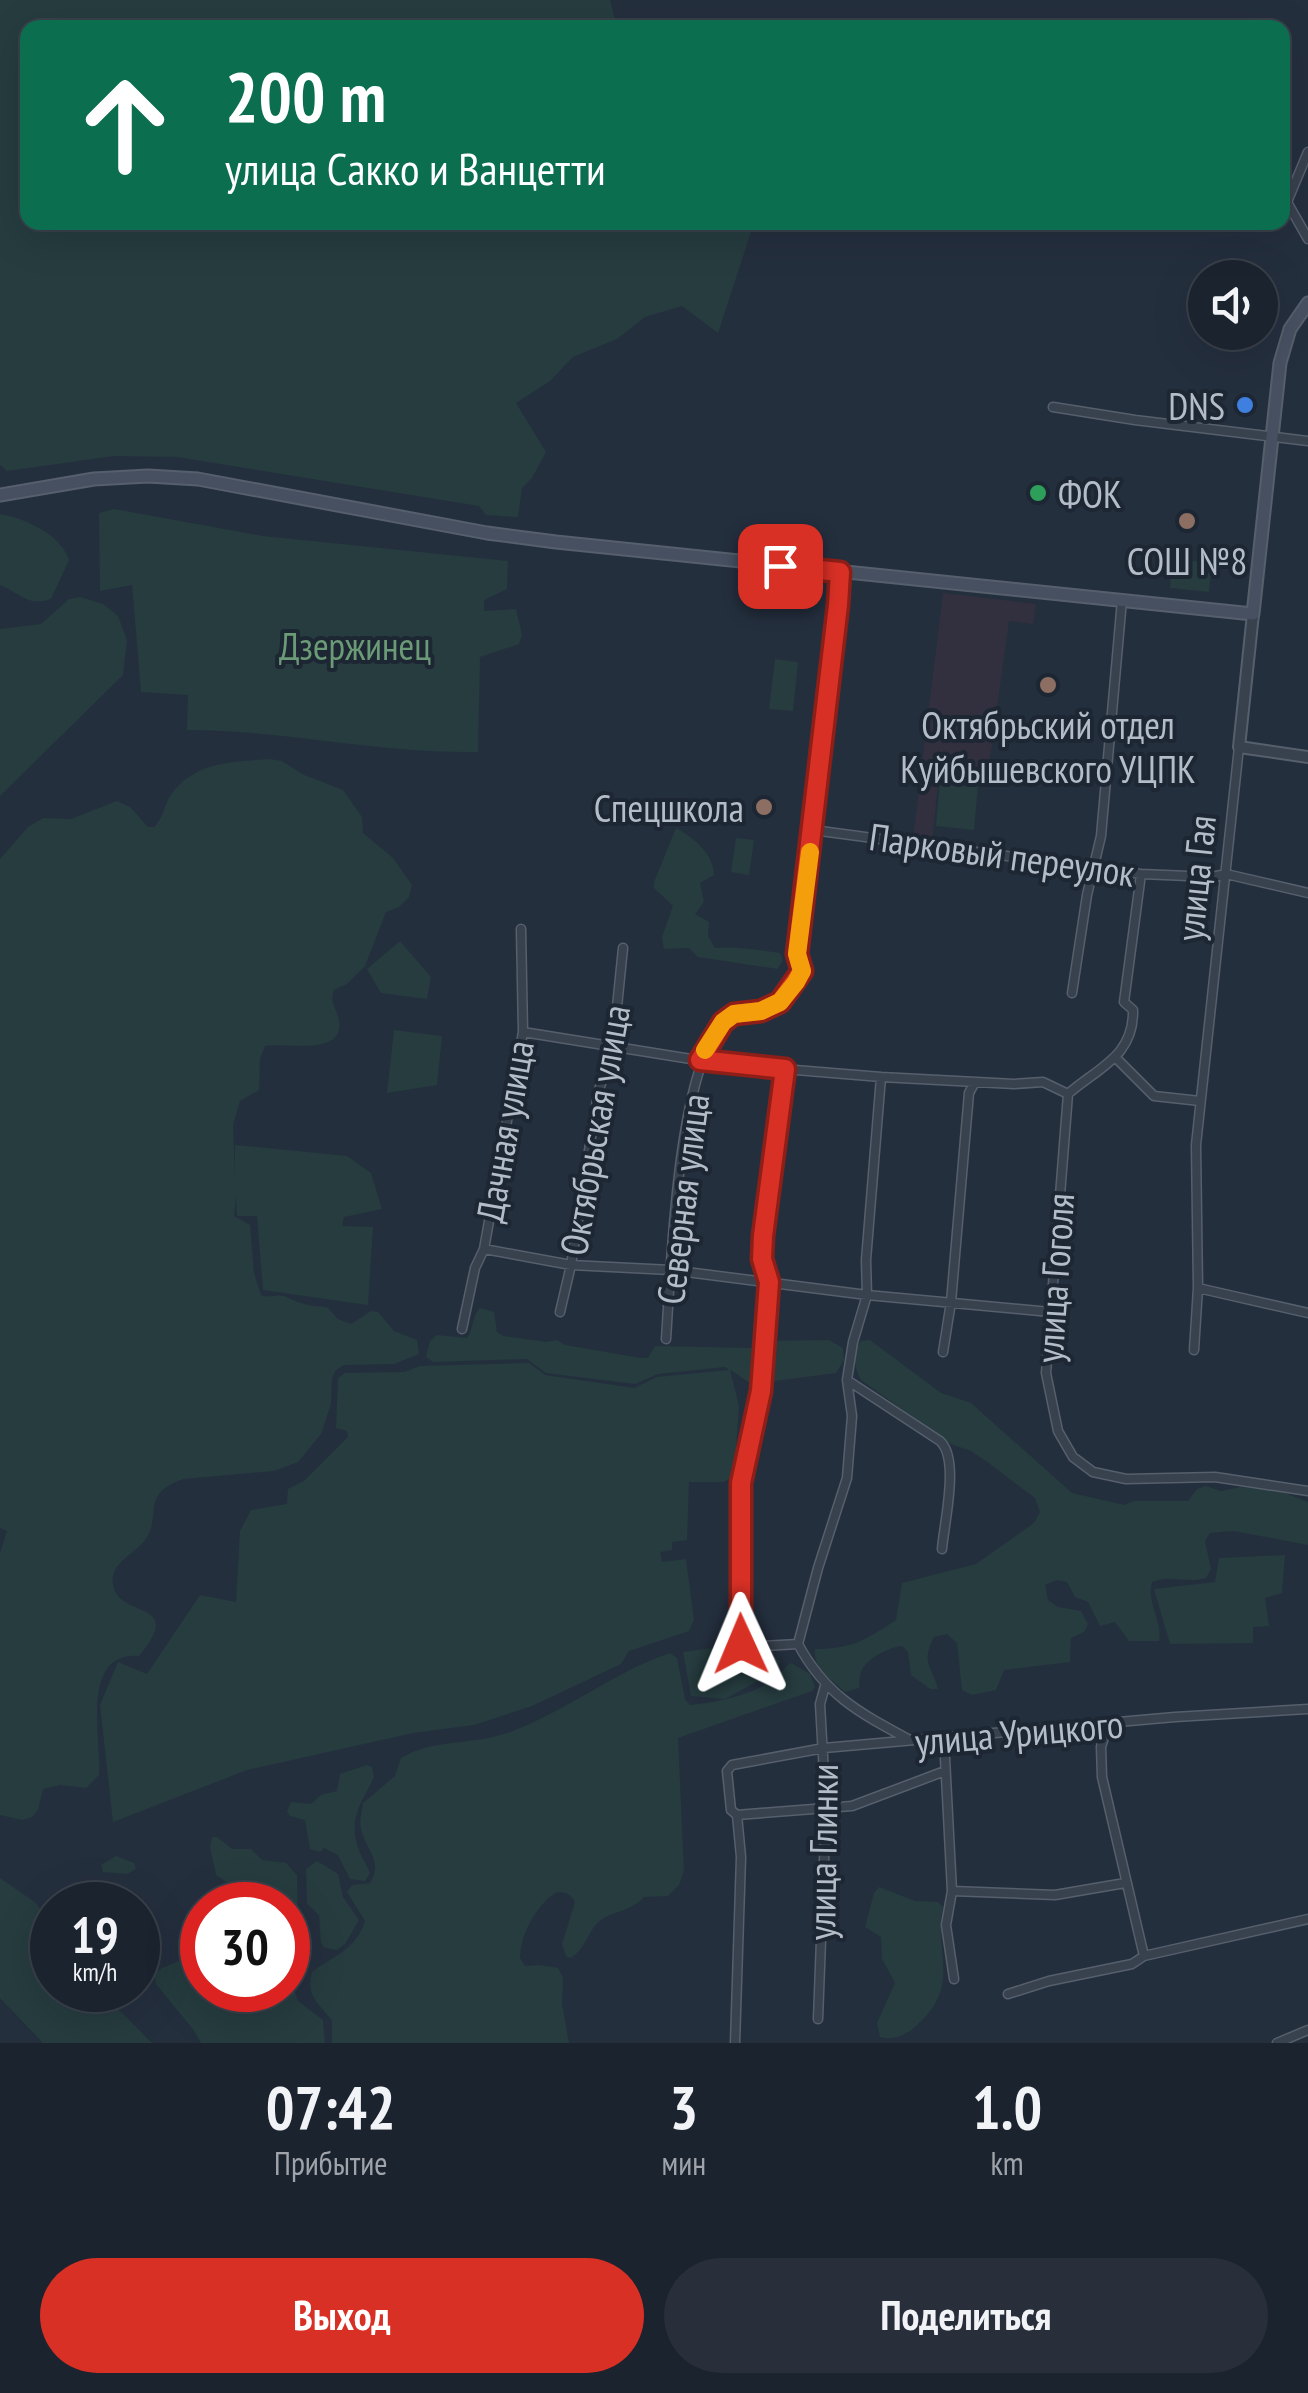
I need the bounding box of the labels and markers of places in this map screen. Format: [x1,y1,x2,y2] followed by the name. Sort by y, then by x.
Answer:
[1168,381,1225,430] place label: DNS
[1234,394,1256,416] marker: DNS
[1058,469,1122,518] place label: ФОК
[1027,482,1049,504] marker: ФОК
[1176,510,1198,532] marker: СОШ №8
[738,524,823,609] pin
[1127,536,1247,585] place label: СОШ №8
[1037,674,1059,696] marker: Октябрьский отдел Куйбышевского УЦПК
[900,700,1196,793] place label: Октябрьский отдел Куйбышевского УЦПК
[594,783,744,832] place label: Спецшкола
[753,796,775,818] marker: Спецшкола

